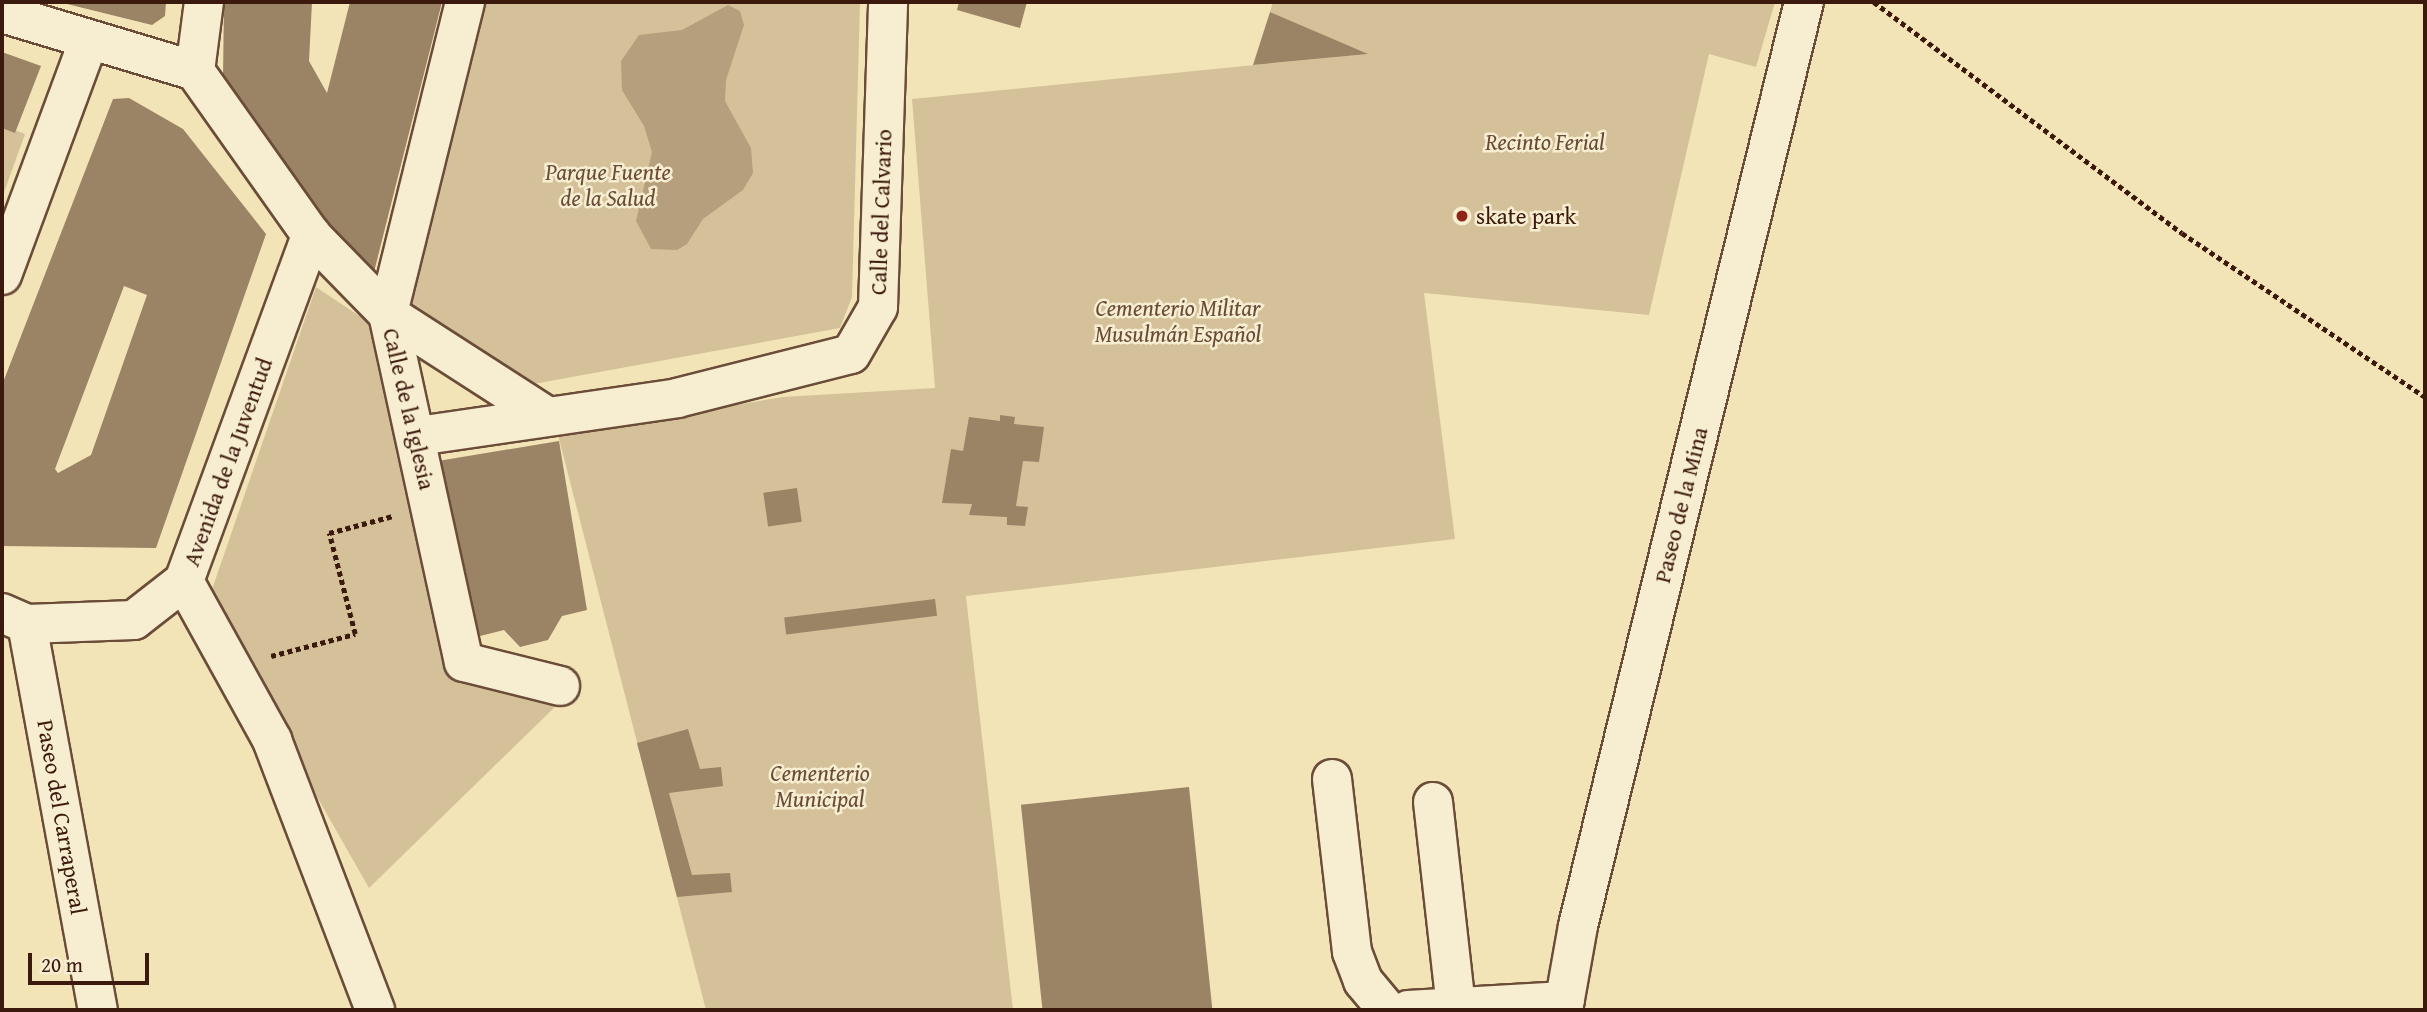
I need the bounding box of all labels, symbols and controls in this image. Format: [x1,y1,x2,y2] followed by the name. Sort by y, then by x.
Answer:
[1485,128,1605,156] park label: Recinto Ferial
[864,129,898,295] street label: Calle del Calvario
[545,158,671,212] park label: Parque Fuente de la Salud
[1476,202,1576,230] place label: skate park
[1454,208,1470,224] marker: skate park
[1095,294,1261,348] park label: Cementerio Militar Musulmán Español
[377,326,441,492] street label: Calle de la Iglesia
[177,354,279,570] street label: Avenida de la Juventud
[1648,424,1714,586] street label: Paseo de la Mina
[31,717,93,917] street label: Paseo del Carraperal
[770,759,870,813] park label: Cementerio Municipal
[32,939,152,983] scale bar
[41,949,83,980] text: 20 m

